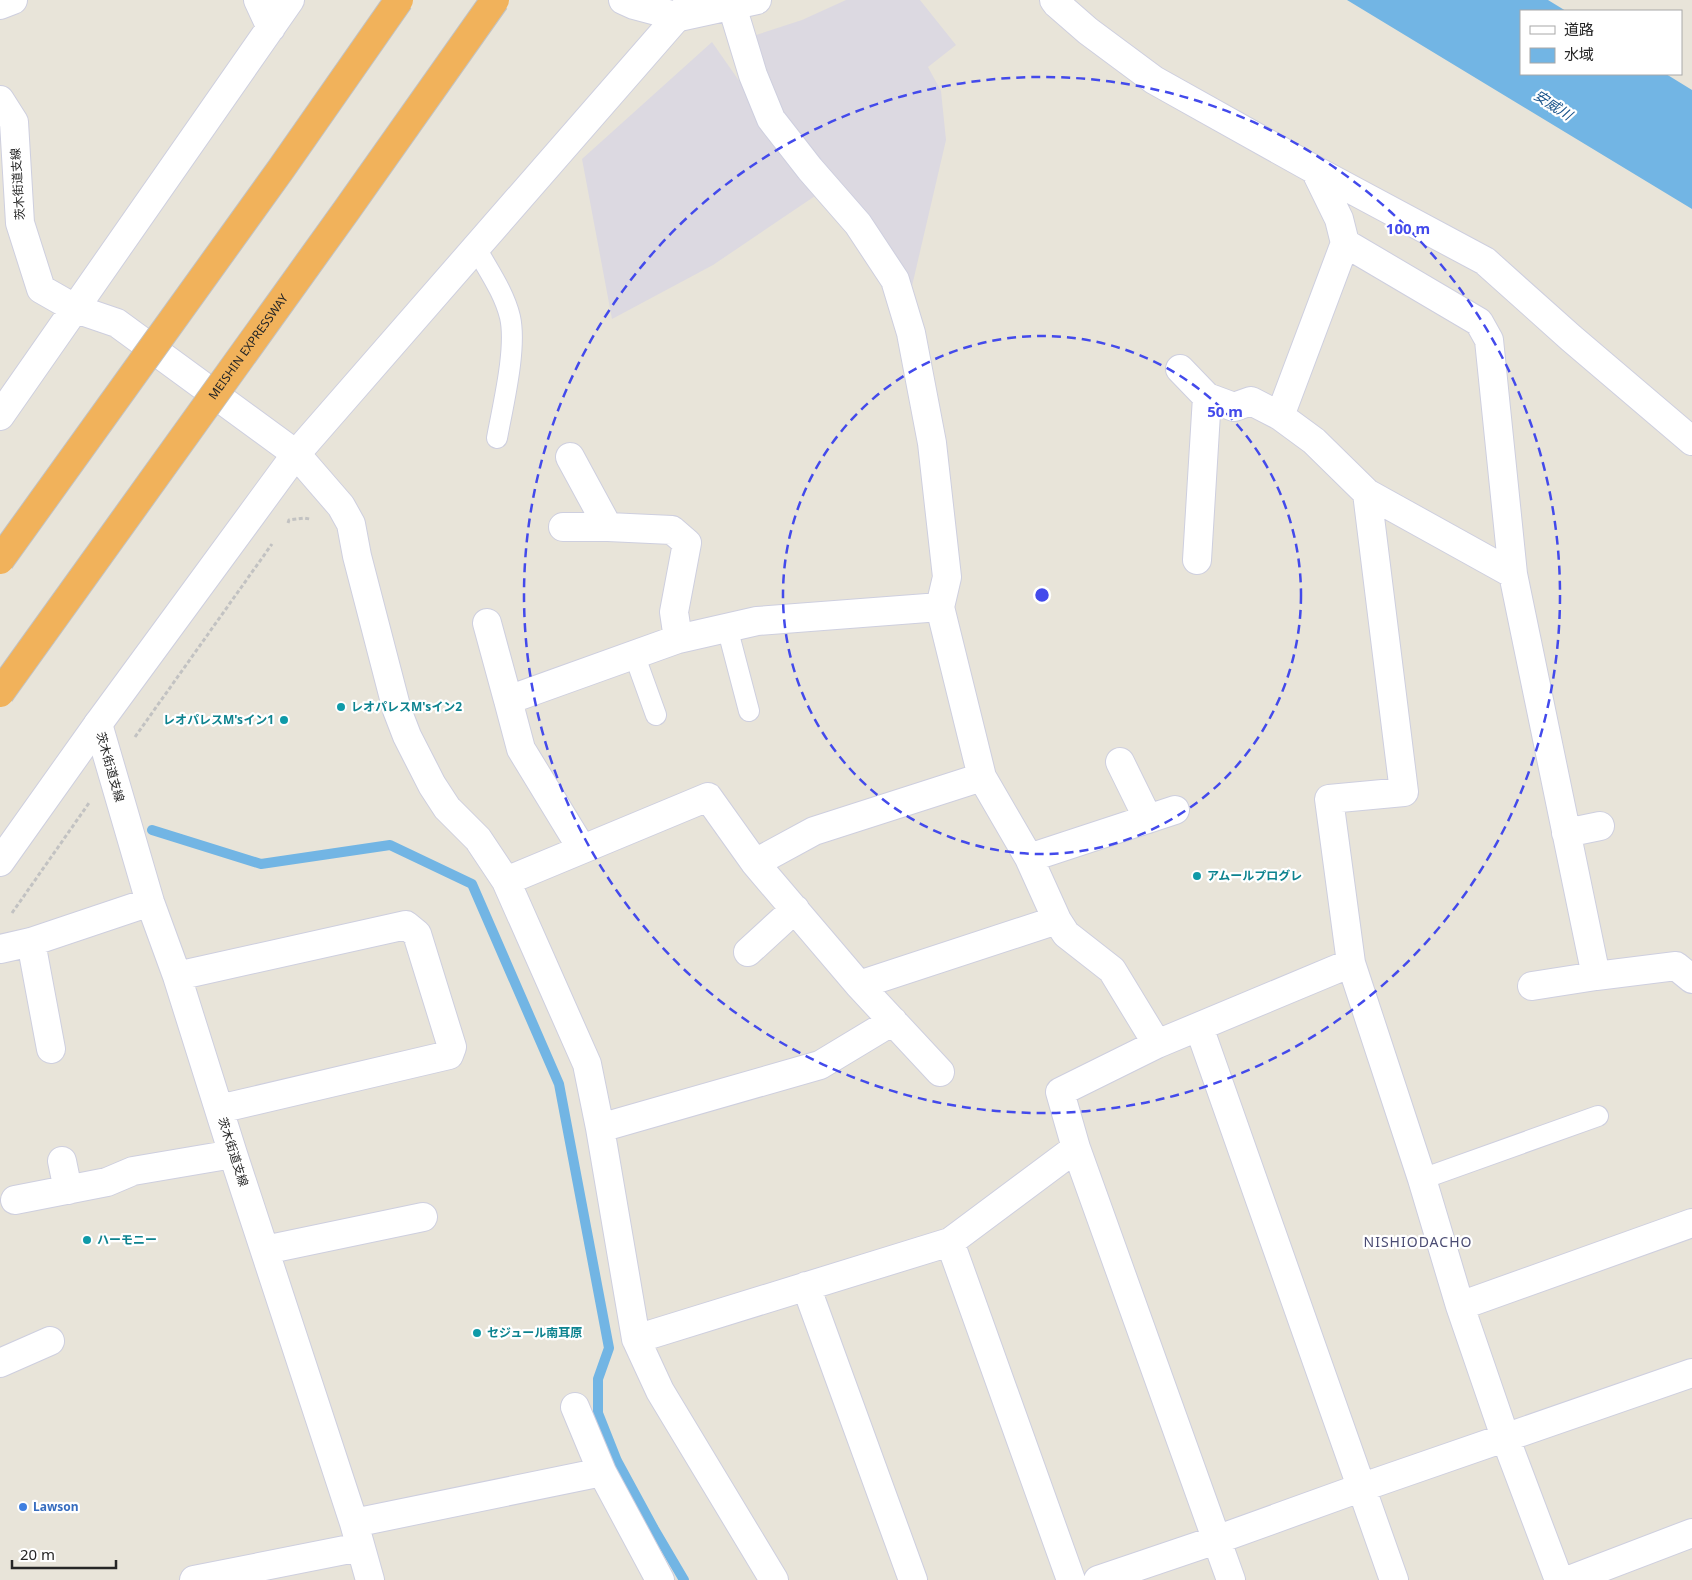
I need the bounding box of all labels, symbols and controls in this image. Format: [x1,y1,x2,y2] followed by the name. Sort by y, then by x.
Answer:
[1520,10,1682,75] legend
[1564,19,1594,39] text: 道路
[1564,44,1594,64] text: 水域
[1530,85,1578,125] water label: 安威川
[7,148,28,221] street label: 茨木街道支線
[1386,218,1430,238] text: 100 m
[204,290,292,403] street label: MEISHIN EXPRESSWAY
[1207,401,1243,421] text: 50 m
[1033,586,1051,604] centre of rings
[351,698,462,715] place label: レオパレスM'sイン2
[335,701,347,713] marker: レオパレスM'sイン2
[163,711,274,728] place label: レオパレスM'sイン1
[278,714,290,726] marker: レオパレスM'sイン1
[92,730,129,804] street label: 茨木街道支線
[1207,867,1302,884] place label: アムールプログレ
[1191,870,1203,882] marker: アムールプログレ
[214,1115,253,1189] street label: 茨木街道支線
[97,1231,157,1248] place label: ハーモニー
[1364,1232,1472,1251] district label: NISHIODACHO
[81,1234,93,1246] marker: ハーモニー
[487,1324,582,1341] place label: セジュール南耳原
[471,1327,483,1339] marker: セジュール南耳原
[33,1498,79,1515] place label: Lawson
[17,1501,29,1513] marker: Lawson
[12,1538,116,1570] scale bar
[20,1544,55,1564] text: 20 m

